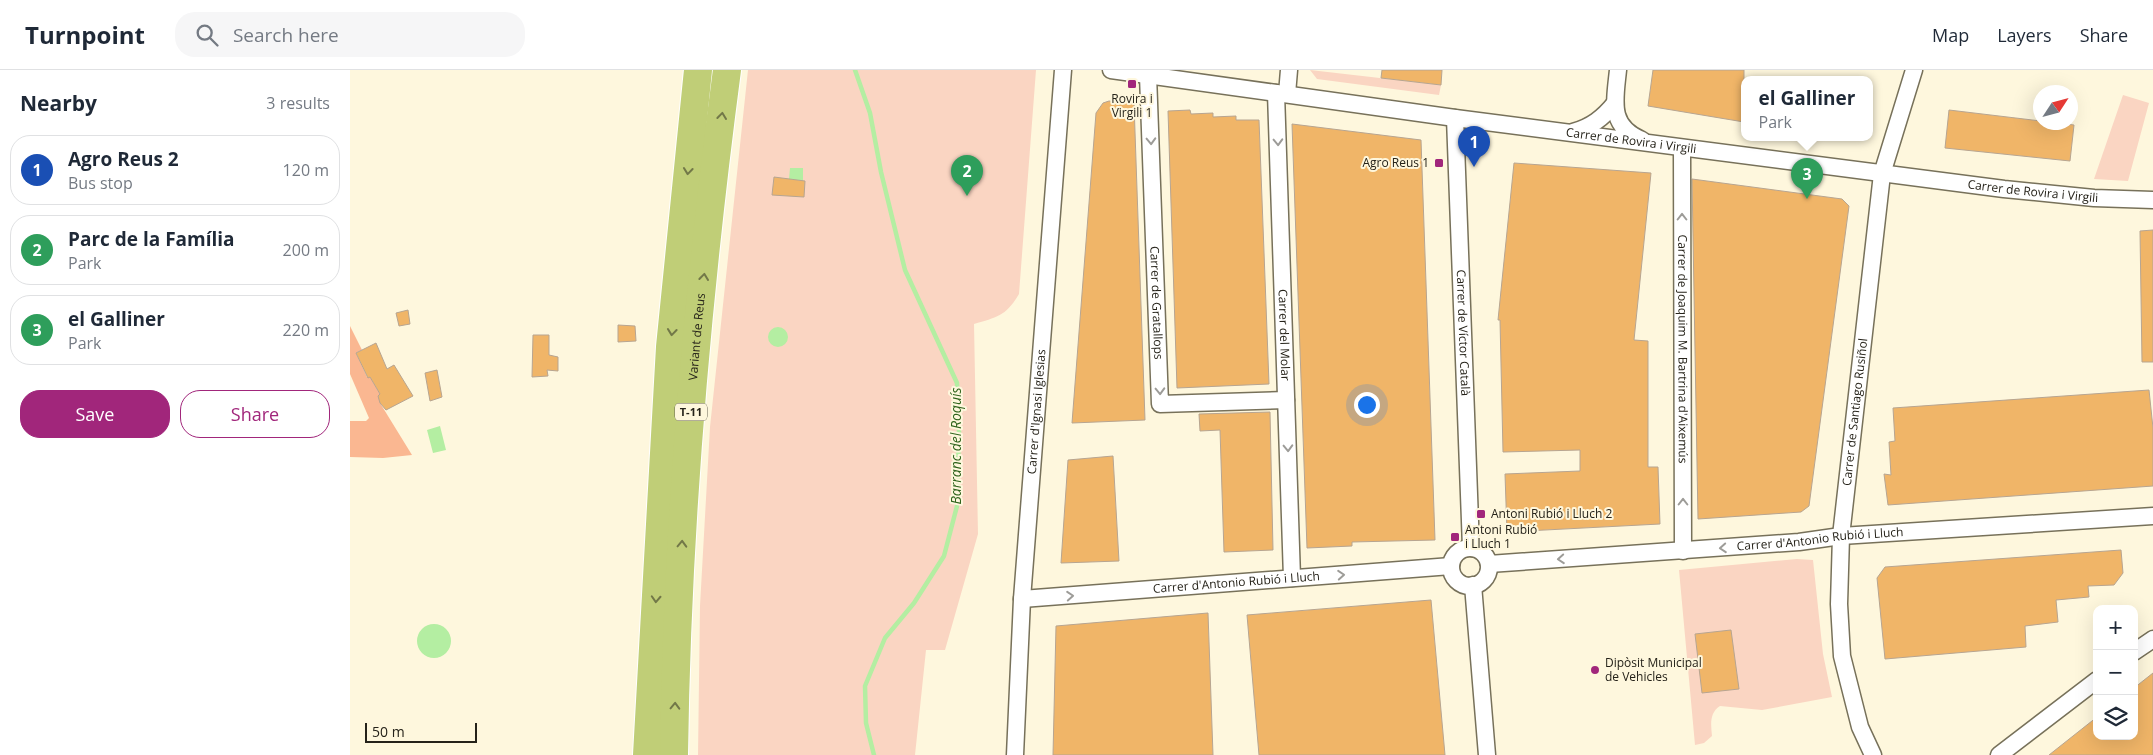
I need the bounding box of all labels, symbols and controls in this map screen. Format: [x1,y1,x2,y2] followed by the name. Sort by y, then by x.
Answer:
[175,12,525,57] search box
[25,18,145,51] text: Turnpoint
[193,21,221,49] icon: search
[233,22,339,48] text: Search here
[1932,23,1969,47] text: Map
[1997,23,2052,47] text: Layers
[2080,23,2128,47] text: Share
[1741,76,1873,141] popup
[1126,78,1138,90] marker: Rovira i Virgili 1
[1759,85,1855,111] text: el Galliner
[2033,85,2078,130] north arrow
[20,89,97,117] text: Nearby
[1111,90,1153,121] place label: Rovira i Virgili 1
[266,92,330,114] text: 3 results
[1759,111,1792,133] text: Park
[716,112,727,120] one-way arrow
[1565,123,1697,157] street label: Carrer de Rovira i Virgili
[1458,126,1490,167] pin: 1
[1145,138,1156,146] one-way arrow
[1272,138,1283,146] one-way arrow
[68,146,179,172] text: Agro Reus 2
[1362,154,1429,171] place label: Agro Reus 1
[951,155,983,196] pin: 2
[1433,157,1445,169] marker: Agro Reus 1
[1791,158,1823,199] pin: 3
[32,159,42,181] text: 1
[283,159,329,181] text: 120 m
[683,167,694,175] one-way arrow
[68,172,133,194] text: Bus stop
[1967,175,2099,206] street label: Carrer de Rovira i Virgili
[1677,213,1687,220] one-way arrow
[68,226,235,252] text: Parc de la Família
[1674,235,1692,464] street label: Carrer de Joaquim M. Bartrina d'Aixemús
[32,239,42,261] text: 2
[283,239,329,261] text: 200 m
[1146,246,1167,360] street label: Carrer de Gratallops
[68,252,101,274] text: Park
[1453,269,1474,396] street label: Carrer de Víctor Català
[698,273,709,281] one-way arrow
[1274,289,1294,381] street label: Carrer del Molar
[684,292,709,381] street label: Variant de Reus
[68,306,165,332] text: el Galliner
[32,319,42,341] text: 3
[283,319,329,341] text: 220 m
[667,329,678,337] one-way arrow
[68,332,101,354] text: Park
[1838,337,1871,487] street label: Carrer de Santiago Rusiñol
[1023,348,1049,475] street label: Carrer d'Ignasi Iglesias
[946,387,965,505] water label: Barranc del Roquís
[1155,388,1165,395] one-way arrow
[20,390,170,438] button: Save
[180,390,330,438] button: Share
[1354,392,1380,418] your location
[675,404,707,421] road number: T-11
[1283,445,1293,453] one-way arrow
[1678,498,1688,506] one-way arrow
[1491,505,1612,522] place label: Antoni Rubió i Lluch 2
[1475,508,1487,520] marker: Antoni Rubió i Lluch 2
[1465,521,1537,552] place label: Antoni Rubió i Lluch 1
[1736,523,1904,554] street label: Carrer d'Antonio Rubió i Lluch
[1449,531,1461,543] marker: Antoni Rubió i Lluch 1
[677,540,687,548] one-way arrow
[1719,542,1727,553] one-way arrow
[1557,554,1565,565] one-way arrow
[1152,567,1320,597] street label: Carrer d'Antonio Rubió i Lluch
[1337,569,1345,580] one-way arrow
[1066,590,1074,601] one-way arrow
[651,596,662,604] one-way arrow
[2093,605,2138,740] map controls
[2093,605,2138,650] button: +
[2093,650,2138,695] button: −
[1605,654,1702,685] place label: Dipòsit Municipal de Vehicles
[1589,664,1601,676] marker: Dipòsit Municipal de Vehicles
[2093,695,2138,740] button: layers
[670,702,681,710] one-way arrow
[365,720,478,743] scale bar
[372,722,405,741] text: 50 m

